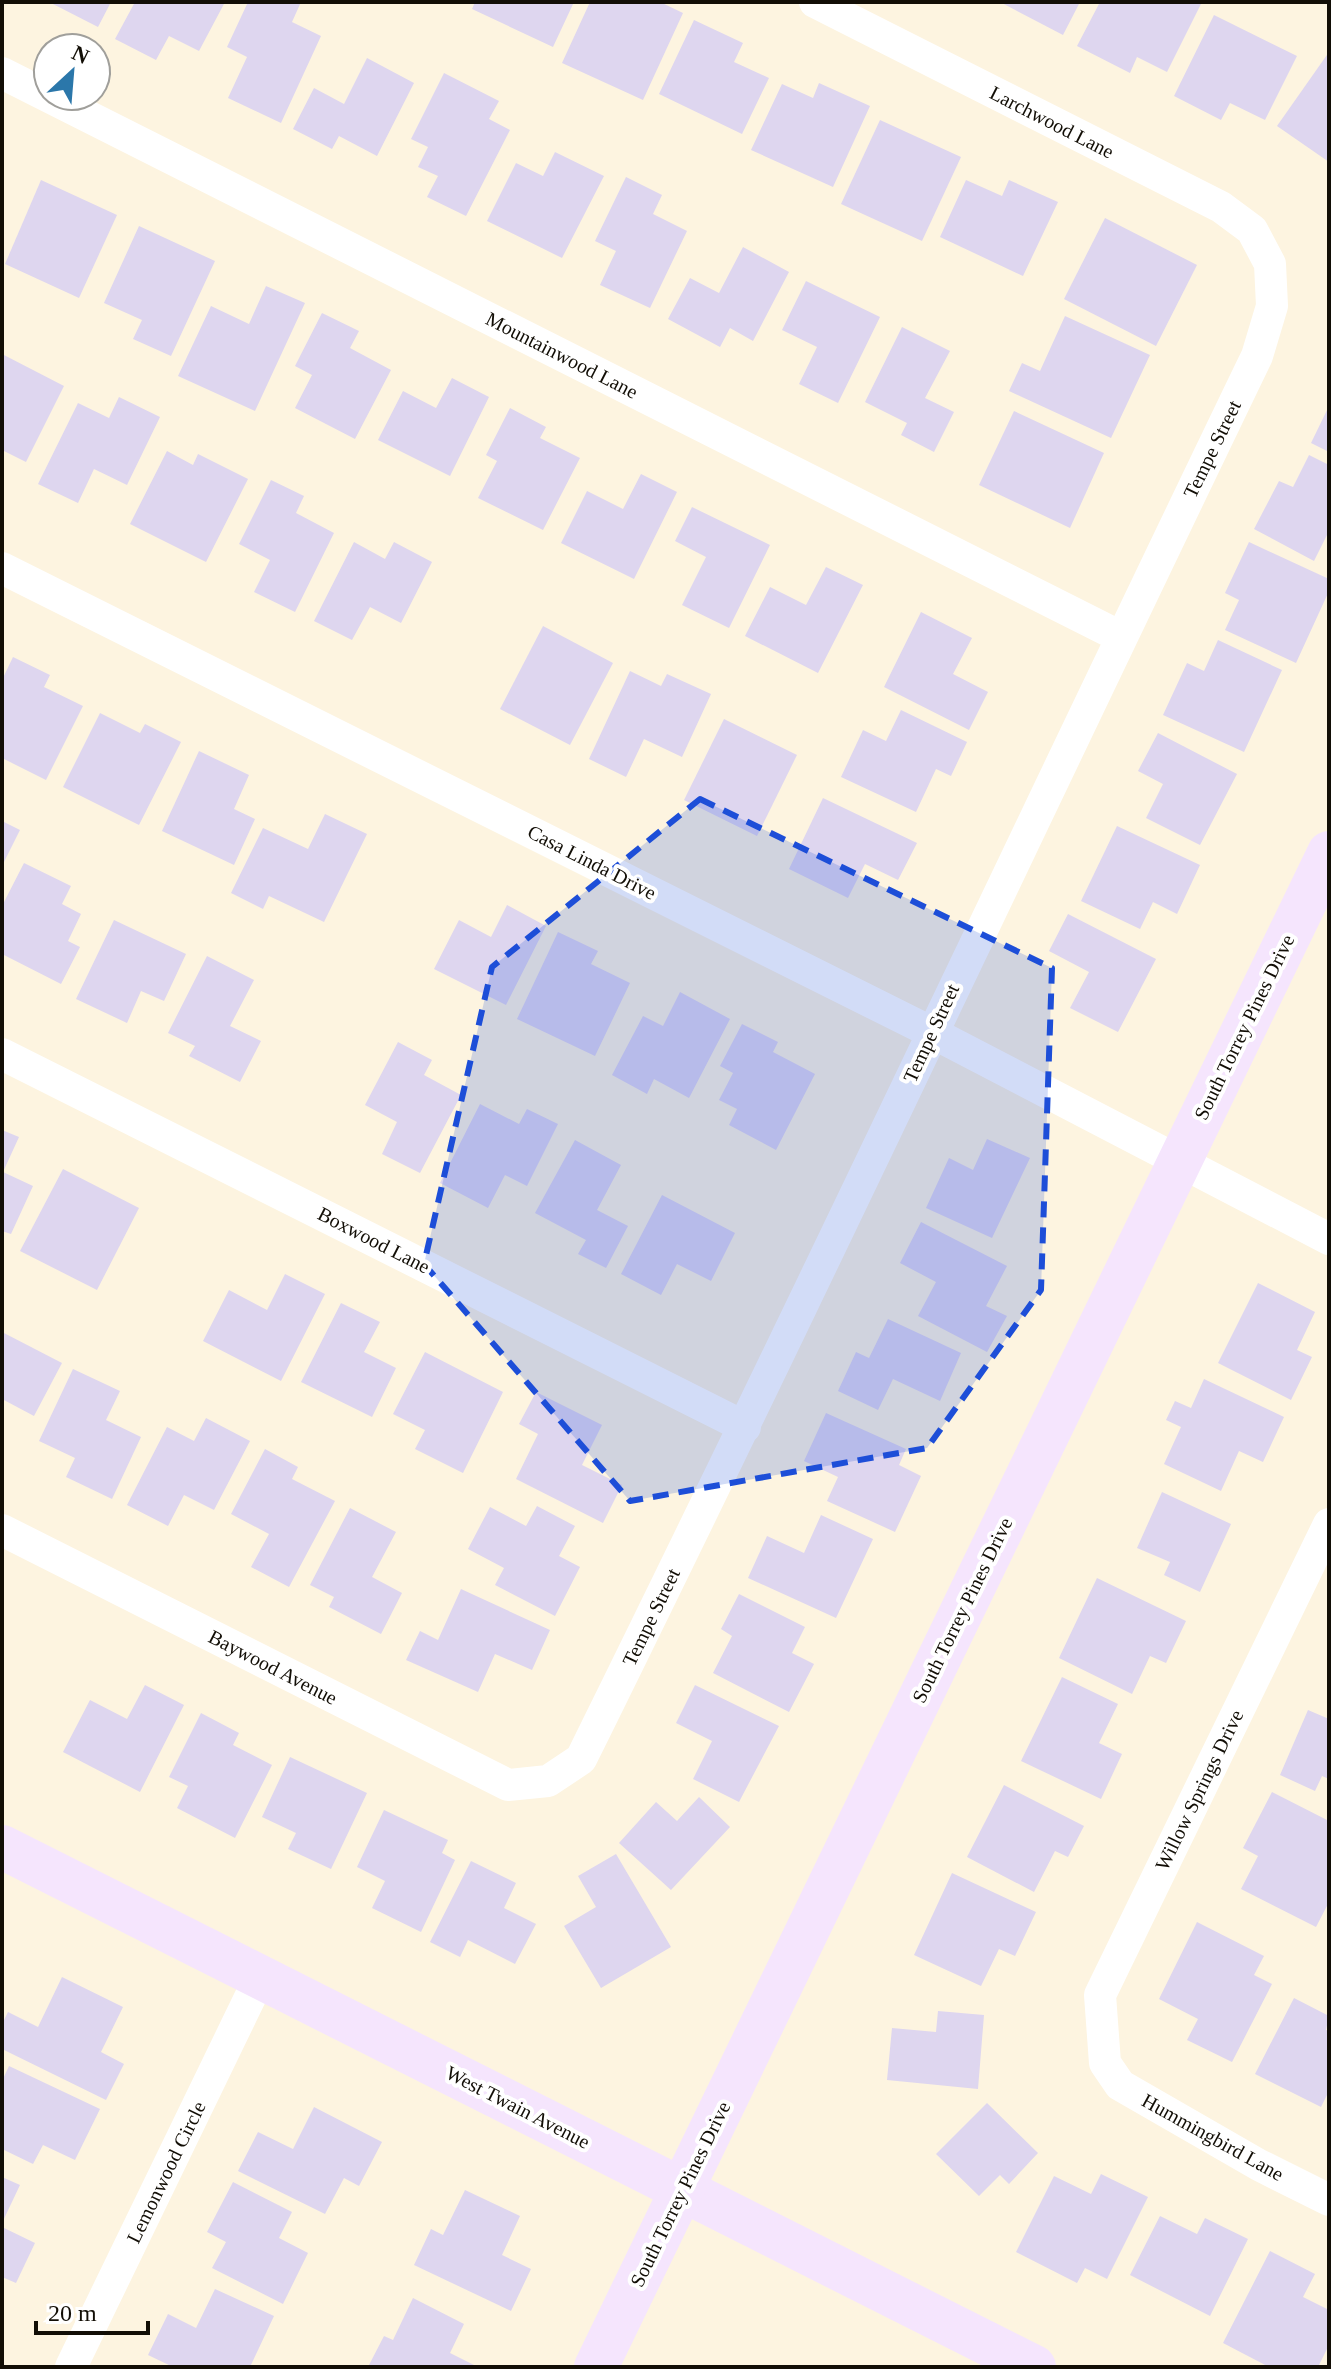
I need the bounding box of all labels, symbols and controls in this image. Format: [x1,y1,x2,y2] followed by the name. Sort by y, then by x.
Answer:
[32,32,112,112] north arrow
[68,40,93,69] text: N
[986,81,1118,163] street label: Larchwood Lane
[483,307,642,403] street label: Mountainwood Lane
[1179,396,1246,502] street label: Tempe Street
[524,820,660,904] street label: Casa Linda Drive
[1190,931,1299,1124] street label: South Torrey Pines Drive
[899,980,964,1086] street label: Tempe Street
[314,1202,434,1278] street label: Boxwood Lane
[908,1514,1017,1707] street label: South Torrey Pines Drive
[618,1564,685,1670] street label: Tempe Street
[205,1625,341,1710] street label: Baywood Avenue
[1151,1706,1248,1874] street label: Willow Springs Drive
[442,2061,594,2153] street label: West Twain Avenue
[1138,2089,1288,2186] street label: Hummingbird Lane
[122,2097,210,2246] street label: Lemonwood Circle
[626,2098,735,2291] street label: South Torrey Pines Drive
[36,2285,148,2335] scale bar
[48,2300,97,2326] text: 20 m

